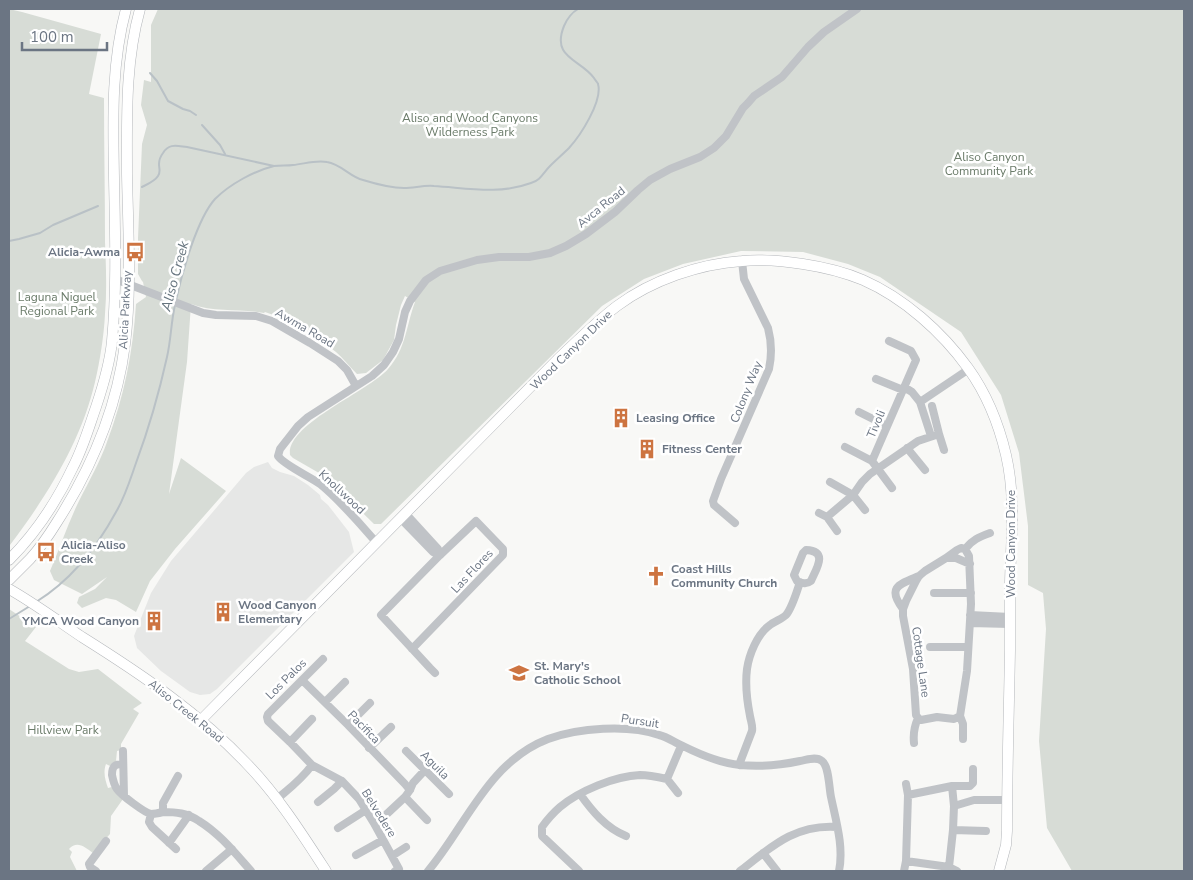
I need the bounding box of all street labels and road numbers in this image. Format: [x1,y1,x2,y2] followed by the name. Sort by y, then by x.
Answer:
[574,183,628,231] street label: Avca Road
[115,269,135,350] street label: Alicia Parkway
[272,305,338,351] street label: Awma Road
[527,307,615,393] street label: Wood Canyon Drive
[726,358,766,425] street label: Colony Way
[863,407,889,441] street label: Tivoli
[315,466,369,518] street label: Knollwood
[1003,490,1019,598] street label: Wood Canyon Drive
[447,545,497,597] street label: Las Flores
[908,626,934,698] street label: Cottage Lane
[262,655,310,703] street label: Los Palos
[145,676,227,746] street label: Aliso Creek Road
[344,707,384,747] street label: Pacifica
[620,710,661,732] street label: Pursuit
[417,747,453,783] street label: Aguila
[358,786,400,840] street label: Belvedere

